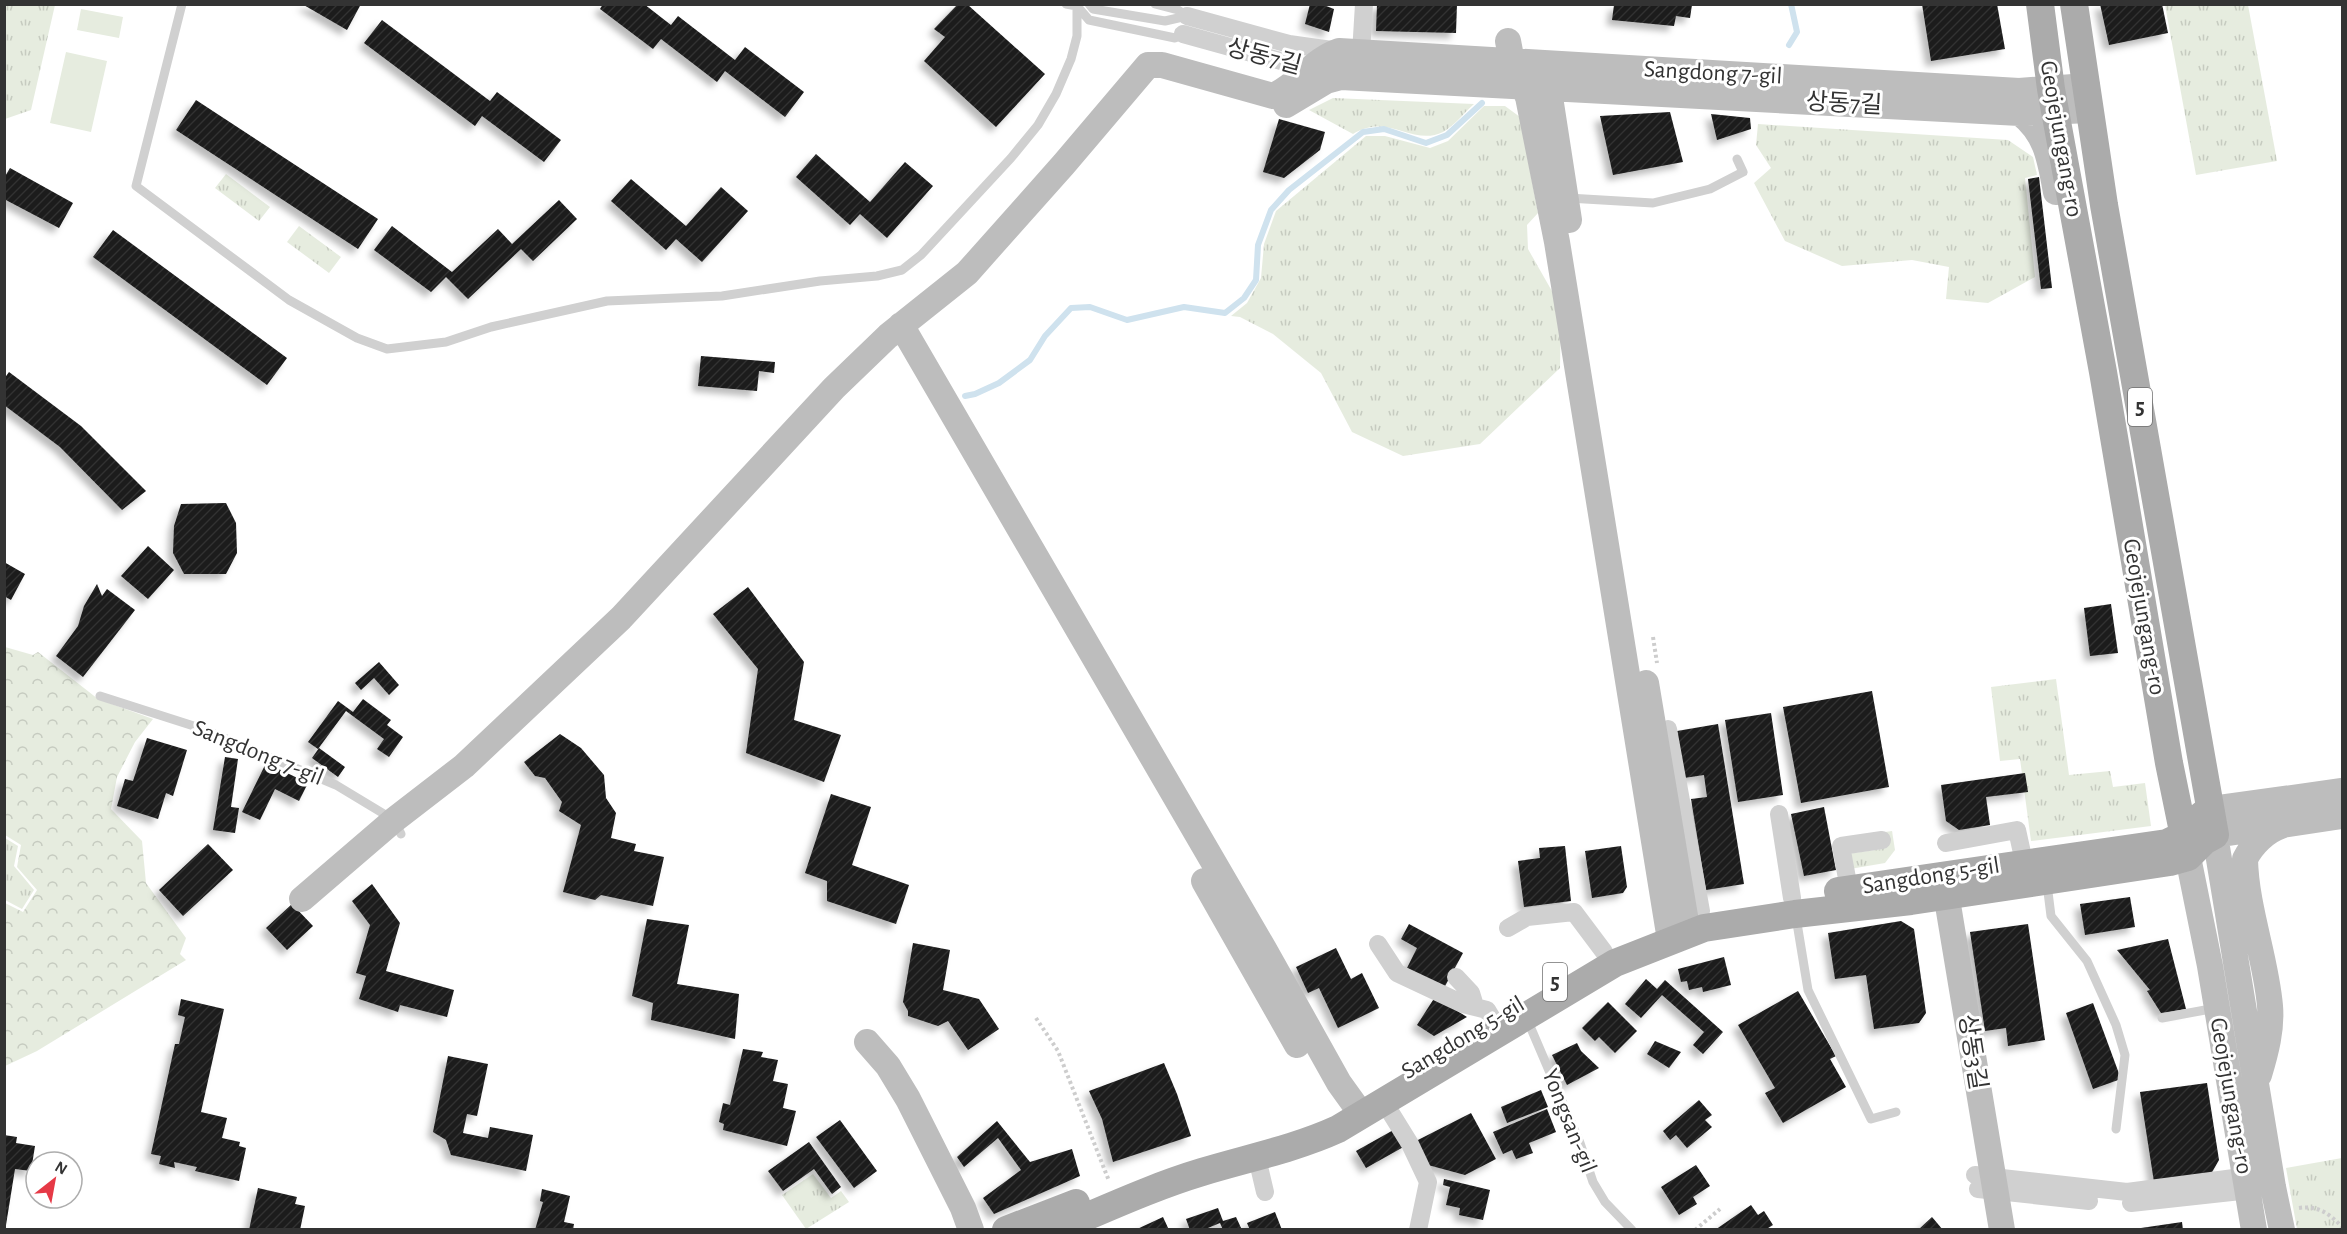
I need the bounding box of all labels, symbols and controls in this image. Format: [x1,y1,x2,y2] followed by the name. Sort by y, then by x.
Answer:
[1224,35,1304,78] street label: 상동7길
[1643,57,1783,89] street label: Sangdong 7-gil
[2035,59,2087,219] street label: Geojejungang-ro
[1805,89,1883,118] street label: 상동7길
[2128,388,2152,426] road number: 5
[2118,537,2170,697] street label: Geojejungang-ro
[189,716,327,790] street label: Sangdong 7-gil
[1861,853,2001,899] street label: Sangdong 5-gil
[1543,963,1567,1001] road number: 5
[1397,992,1529,1084] street label: Sangdong 5-gil
[1954,1012,1991,1091] street label: 상동3길
[2205,1016,2257,1176] street label: Geojejungang-ro
[1537,1066,1601,1176] street label: Yongsan-gil
[24,1150,84,1210] north arrow
[52,1158,70,1178] text: N

